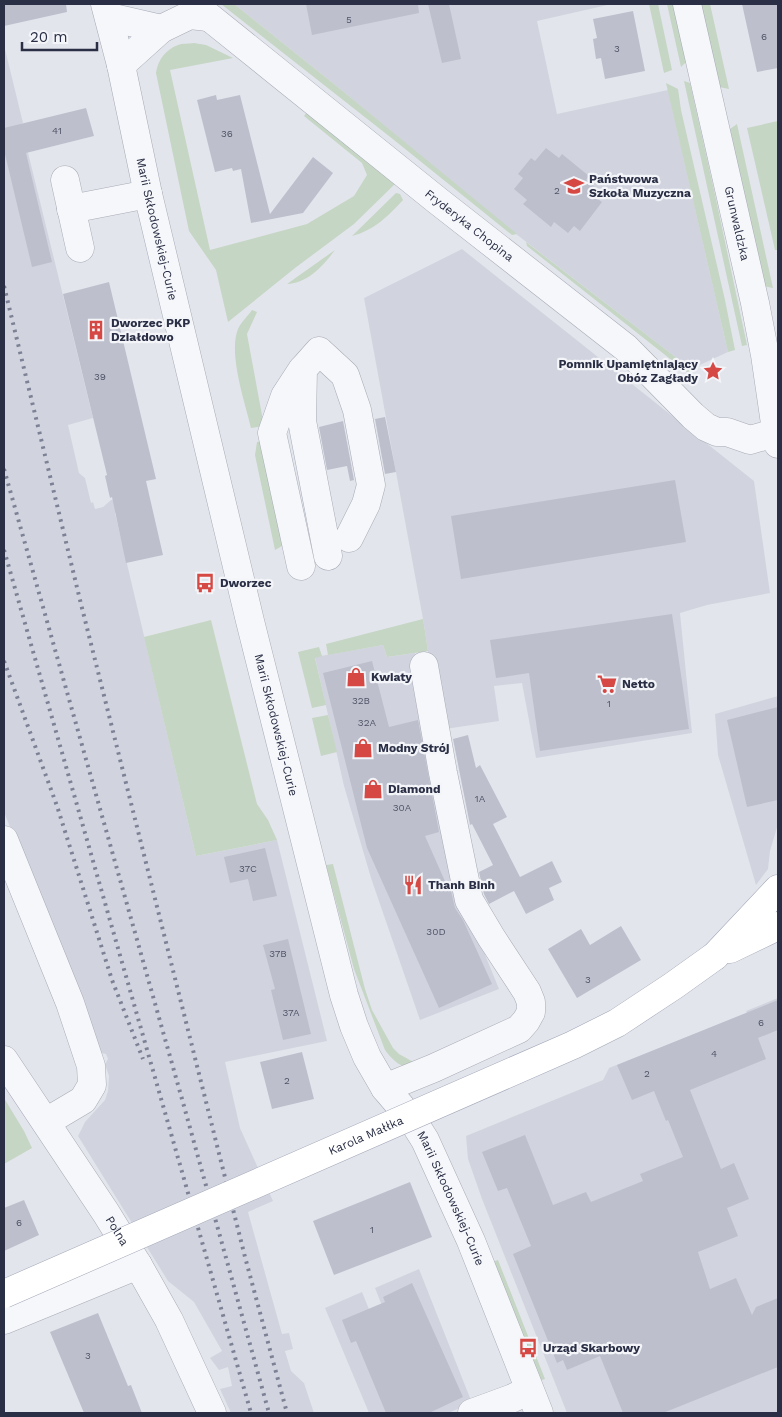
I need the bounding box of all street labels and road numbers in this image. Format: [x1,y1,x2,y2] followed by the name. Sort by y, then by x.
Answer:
[134,156,180,302] street label: Marii Skłodowskiej-Curie
[722,185,752,262] street label: Grunwaldzka
[422,186,516,265] street label: Fryderyka Chopina
[252,652,301,797] street label: Marii Skłodowskiej-Curie
[326,1113,406,1158] street label: Karola Małłka
[414,1128,487,1268] street label: Marii Skłodowskiej-Curie
[103,1214,132,1249] street label: Polna

